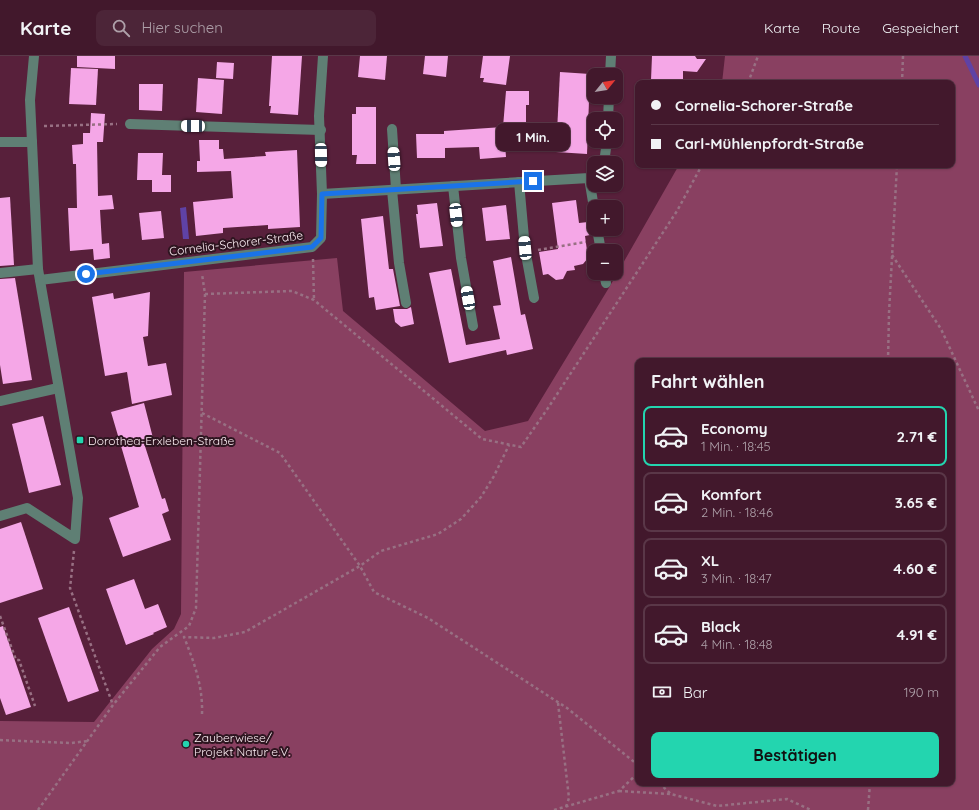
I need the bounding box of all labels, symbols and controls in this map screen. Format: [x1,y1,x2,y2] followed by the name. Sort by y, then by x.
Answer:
[96,10,376,46] search box
[20,16,72,40] text: Karte
[110,17,132,39] icon: search
[142,18,223,37] text: Hier suchen
[764,19,800,37] text: Karte
[822,19,860,37] text: Route
[882,19,959,37] text: Gespeichert
[587,68,623,104] north arrow
[587,68,623,280] map controls
[675,96,853,115] text: Cornelia-Schorer-Straße
[587,112,623,148] button: locate
[181,120,205,132] car
[496,123,570,151] callout: 1 Min.
[516,129,550,145] text: 1 Min.
[675,134,864,153] text: Carl-Mühlenpfordt-Straße
[315,143,327,167] car
[387,147,401,171] car
[587,156,623,192] button: layers
[524,172,542,190] route end
[587,200,623,236] button: +
[449,202,463,228] car
[168,227,304,259] street label: Cornelia-Schorer-Straße
[518,236,532,260] car
[587,244,623,280] button: −
[77,265,95,283] route start
[460,285,476,311] car
[651,370,765,393] text: Fahrt wählen
[653,418,689,454] icon: car
[701,419,768,438] text: Economy
[896,427,937,446] text: 2.71 €
[88,433,234,448] place label: Dorothea-Erxleben-Straße
[75,435,85,445] marker: Dorothea-Erxleben-Straße
[701,438,771,454] text: 1 Min. · 18:45
[653,484,689,520] icon: car
[701,485,762,504] text: Komfort
[895,493,937,512] text: 3.65 €
[701,504,773,520] text: 2 Min. · 18:46
[653,550,689,586] icon: car
[701,551,719,570] text: XL
[893,559,937,578] text: 4.60 €
[701,570,772,586] text: 3 Min. · 18:47
[653,616,689,652] icon: car
[701,617,741,636] text: Black
[896,625,937,644] text: 4.91 €
[701,636,773,652] text: 4 Min. · 18:48
[651,681,673,703] icon: cash
[683,683,708,702] text: Bar
[904,684,939,700] text: 190 m
[194,730,290,759] place label: Zauberwiese/ Projekt Natur e.V.
[651,732,939,778] button: Bestätigen
[181,739,191,749] marker: Zauberwiese/ Projekt Natur e.V.

